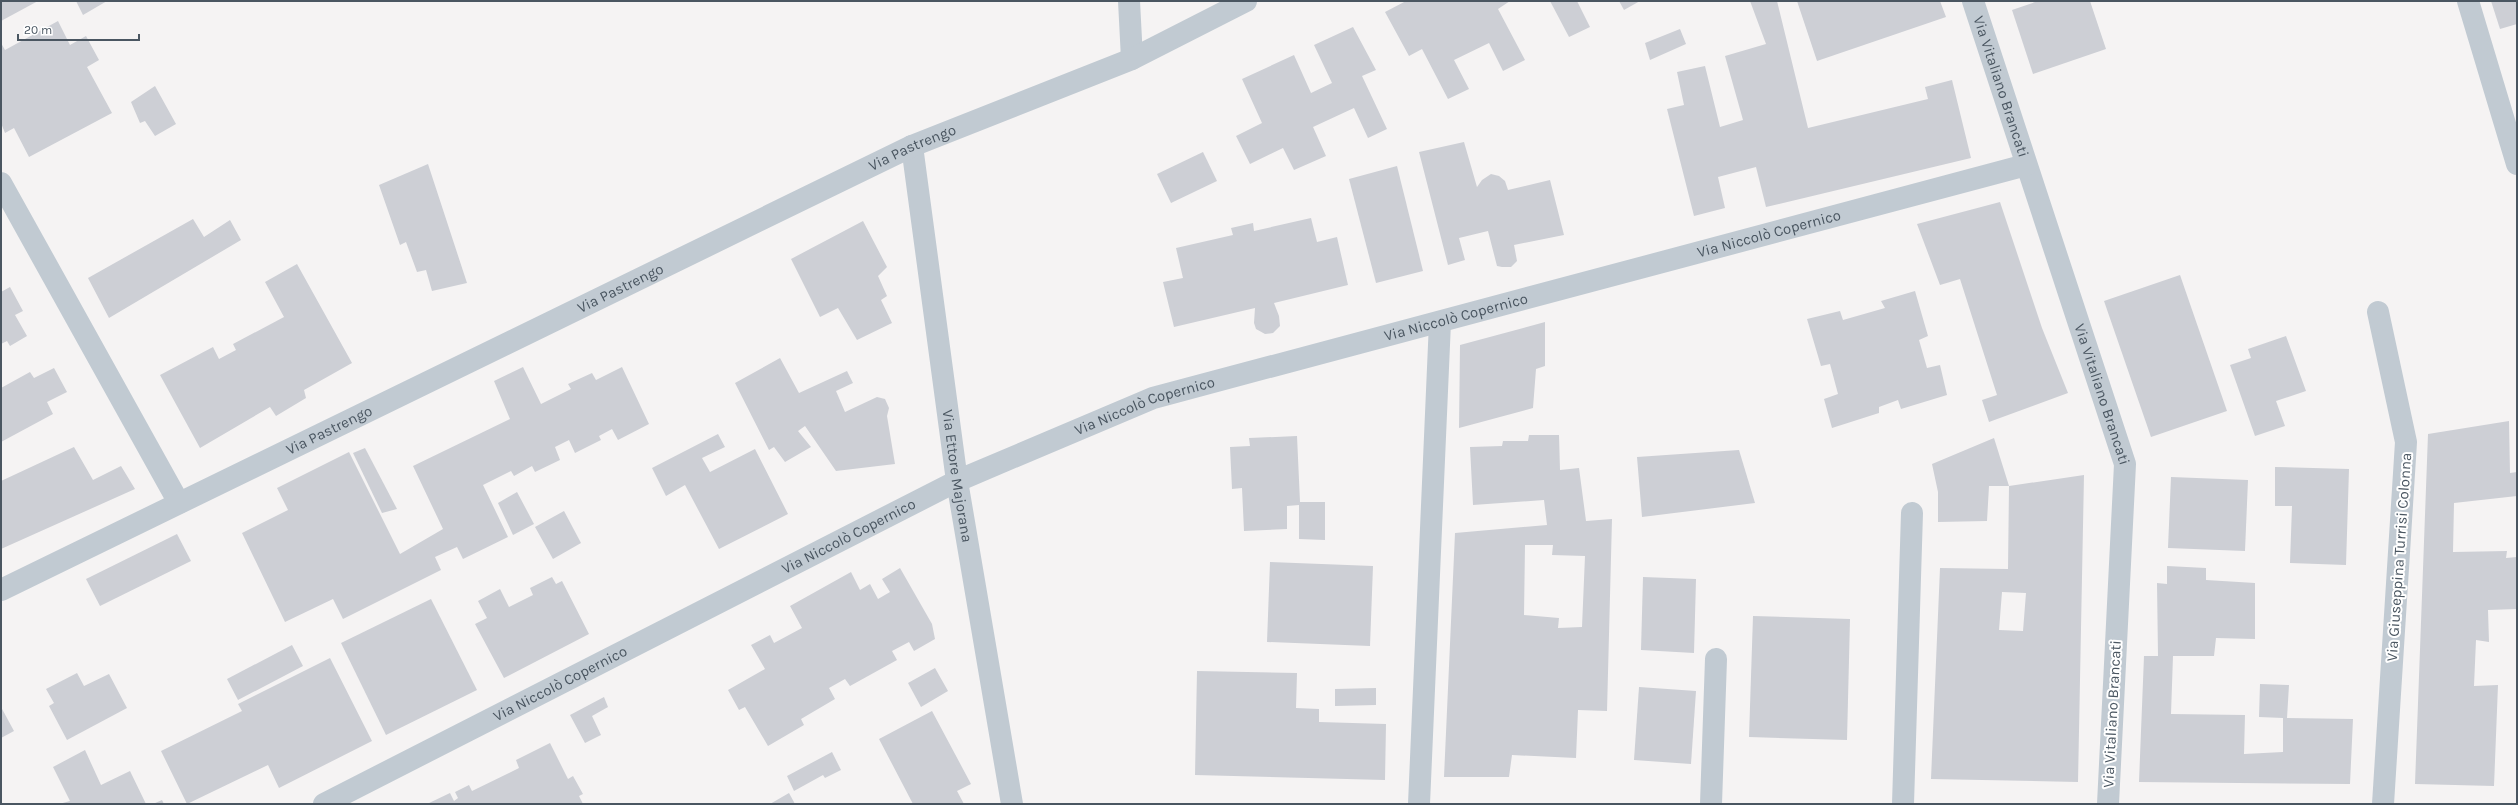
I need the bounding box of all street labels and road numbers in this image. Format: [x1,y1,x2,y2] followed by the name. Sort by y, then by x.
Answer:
[1970,14,2033,159] street label: Via Vitaliano Brancati
[866,121,958,175] street label: Via Pastrengo
[1695,206,1843,261] street label: Via Niccolò Copernico
[574,260,666,317] street label: Via Pastrengo
[1382,289,1530,345] street label: Via Niccolò Copernico
[2071,321,2134,467] street label: Via Vitaliano Brancati
[1072,373,1217,439] street label: Via Niccolò Copernico
[283,401,375,459] street label: Via Pastrengo
[938,408,976,544] street label: Via Ettore Majorana
[2383,452,2415,662] street label: Via Giuseppina Turrisi Colonna
[779,495,919,578] street label: Via Niccolò Copernico
[2099,640,2125,788] street label: Via Vitaliano Brancati
[490,642,630,725] street label: Via Niccolò Copernico

